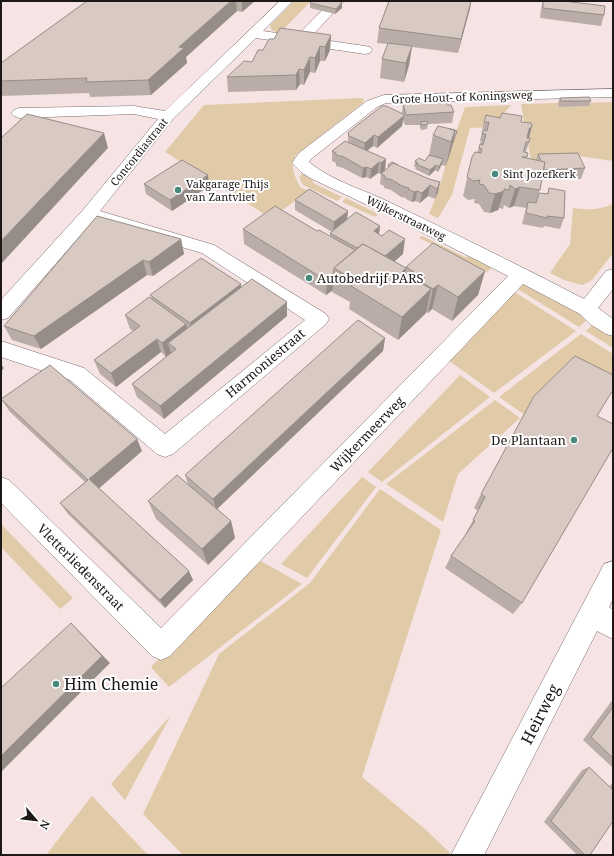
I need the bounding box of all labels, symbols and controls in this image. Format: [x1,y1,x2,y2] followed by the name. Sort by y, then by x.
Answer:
[391,87,533,106] street label: Grote Hout- of Koningsweg
[106,114,171,189] street label: Concordiastraat
[503,166,576,181] place label: Sint Jozefkerk
[490,169,500,179] marker: Sint Jozefkerk
[186,176,269,204] place label: Vakgarage Thijs van Zantvliet
[173,185,183,195] marker: Vakgarage Thijs van Zantvliet
[364,192,449,243] street label: Wijkerstraatweg
[317,269,423,287] place label: Autobedrijf PARS
[304,273,314,283] marker: Autobedrijf PARS
[221,324,309,402] street label: Harmoniestraat
[326,392,408,476] street label: Wijkermeerweg
[491,431,567,449] place label: De Plantaan
[569,435,579,445] marker: De Plantaan
[34,520,129,615] street label: Vletterliedenstraat
[64,673,158,695] place label: Him Chemie
[51,679,61,689] marker: Him Chemie
[515,680,565,748] street label: Heirweg
[16,800,56,840] north arrow
[36,818,54,833] text: N

